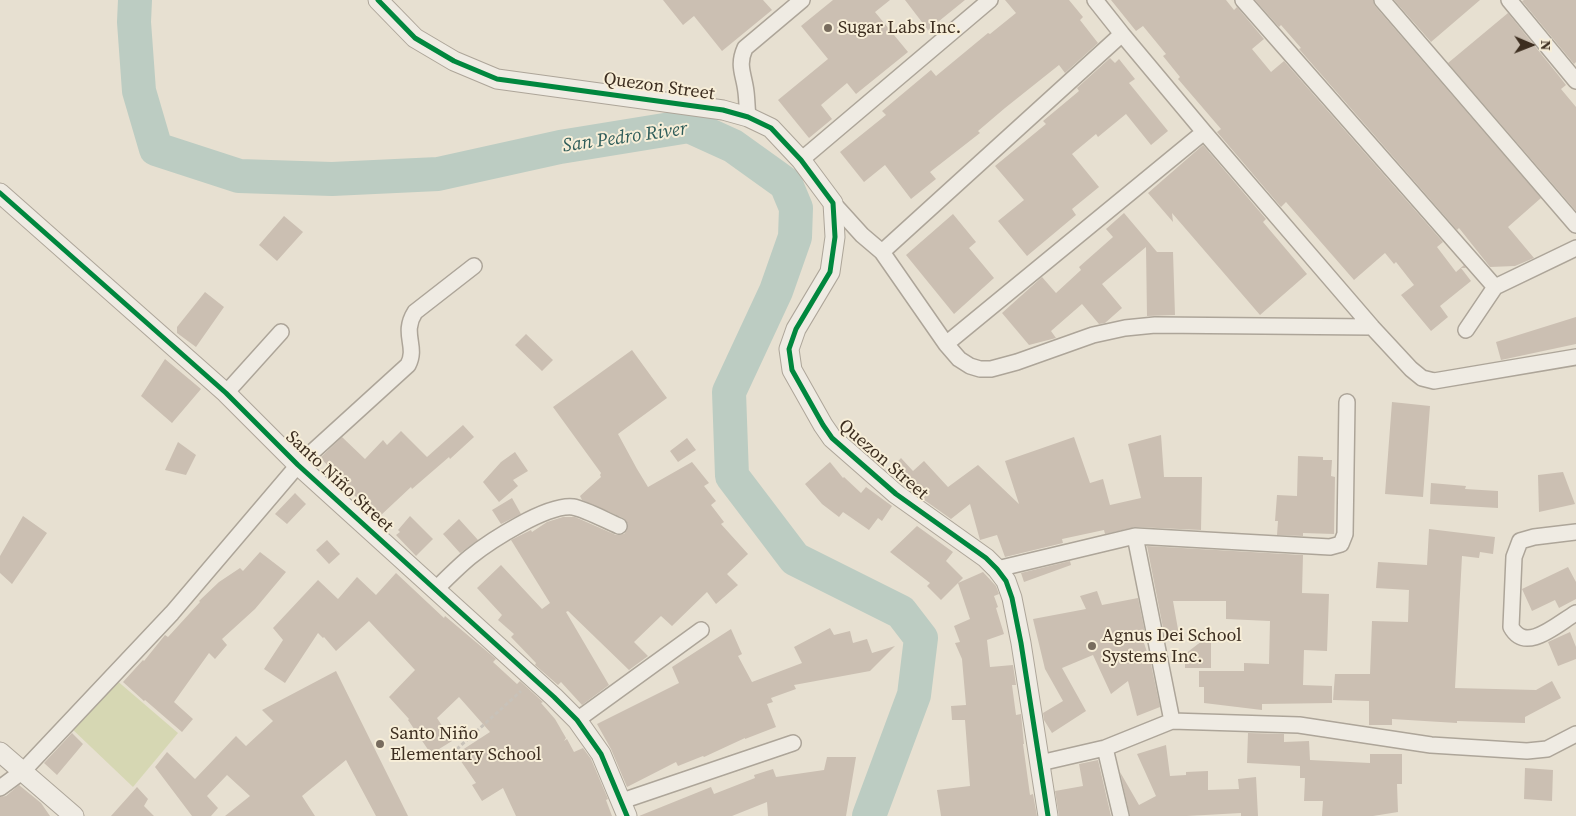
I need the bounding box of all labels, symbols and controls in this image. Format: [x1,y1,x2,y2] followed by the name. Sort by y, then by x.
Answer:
[838,17,961,39] place label: Sugar Labs Inc.
[1506,20,1556,70] north arrow
[822,22,834,34] marker: Sugar Labs Inc.
[1536,40,1556,51] text: N
[602,69,716,105] street label: Quezon Street
[561,118,689,158] water label: San Pedro River
[834,415,932,505] street label: Quezon Street
[281,427,397,537] street label: Santo Niño Street
[1102,625,1242,668] place label: Agnus Dei School Systems Inc.
[1086,640,1098,652] marker: Agnus Dei School Systems Inc.
[390,723,541,766] place label: Santo Niño Elementary School
[374,738,386,750] marker: Santo Niño Elementary School

